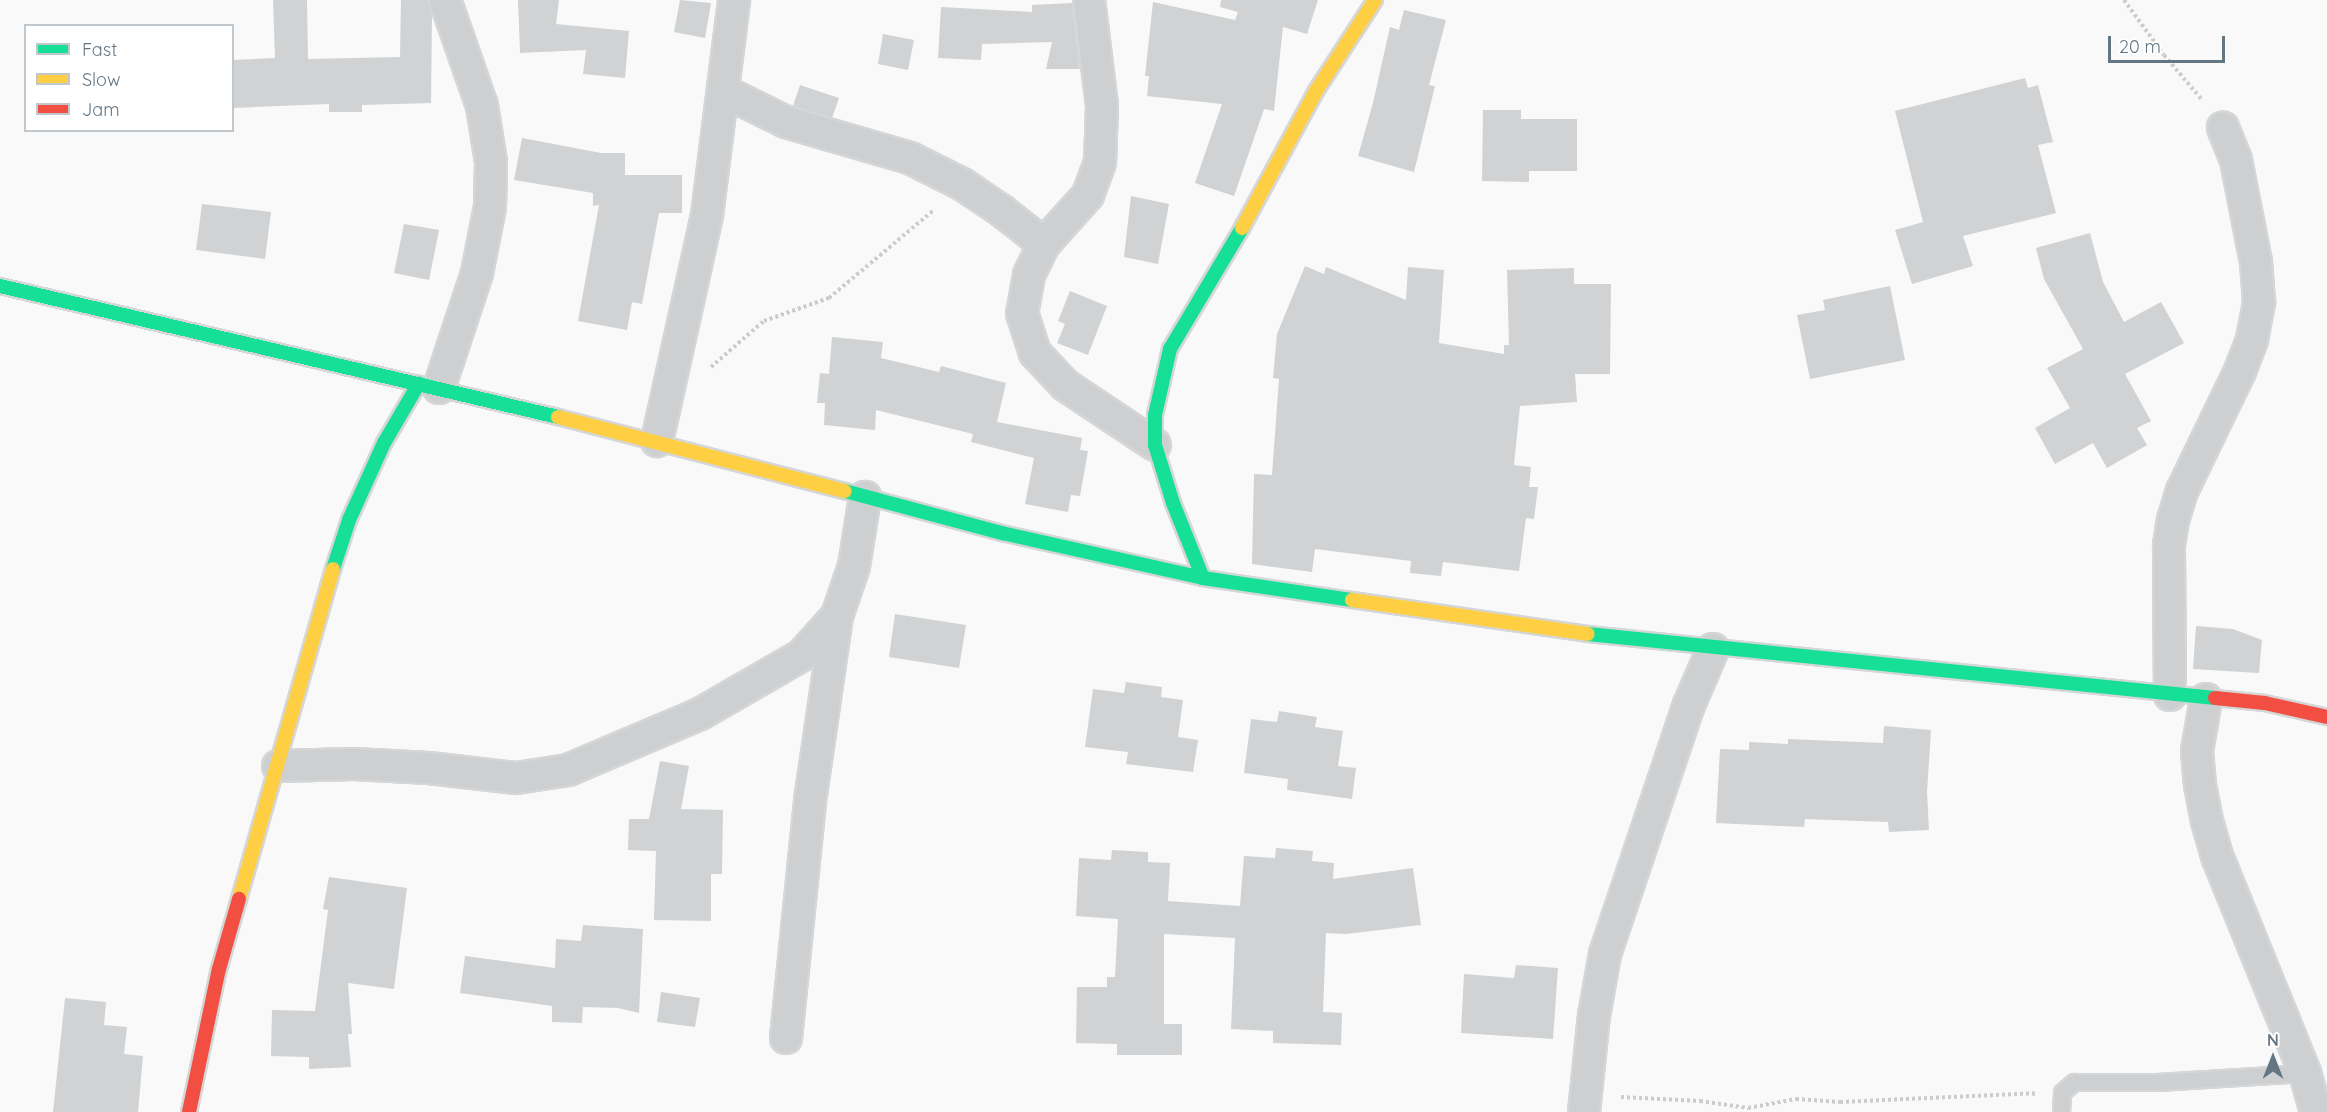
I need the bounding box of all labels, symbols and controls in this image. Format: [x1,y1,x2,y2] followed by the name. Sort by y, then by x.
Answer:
[24,24,234,132] legend
[2111,24,2228,62] scale bar
[2119,35,2161,58] text: 20 m
[82,38,117,61] text: Fast
[82,68,120,91] text: Slow
[82,98,120,121] text: Jam
[2243,1028,2303,1088] north arrow
[2267,1030,2279,1050] text: N

